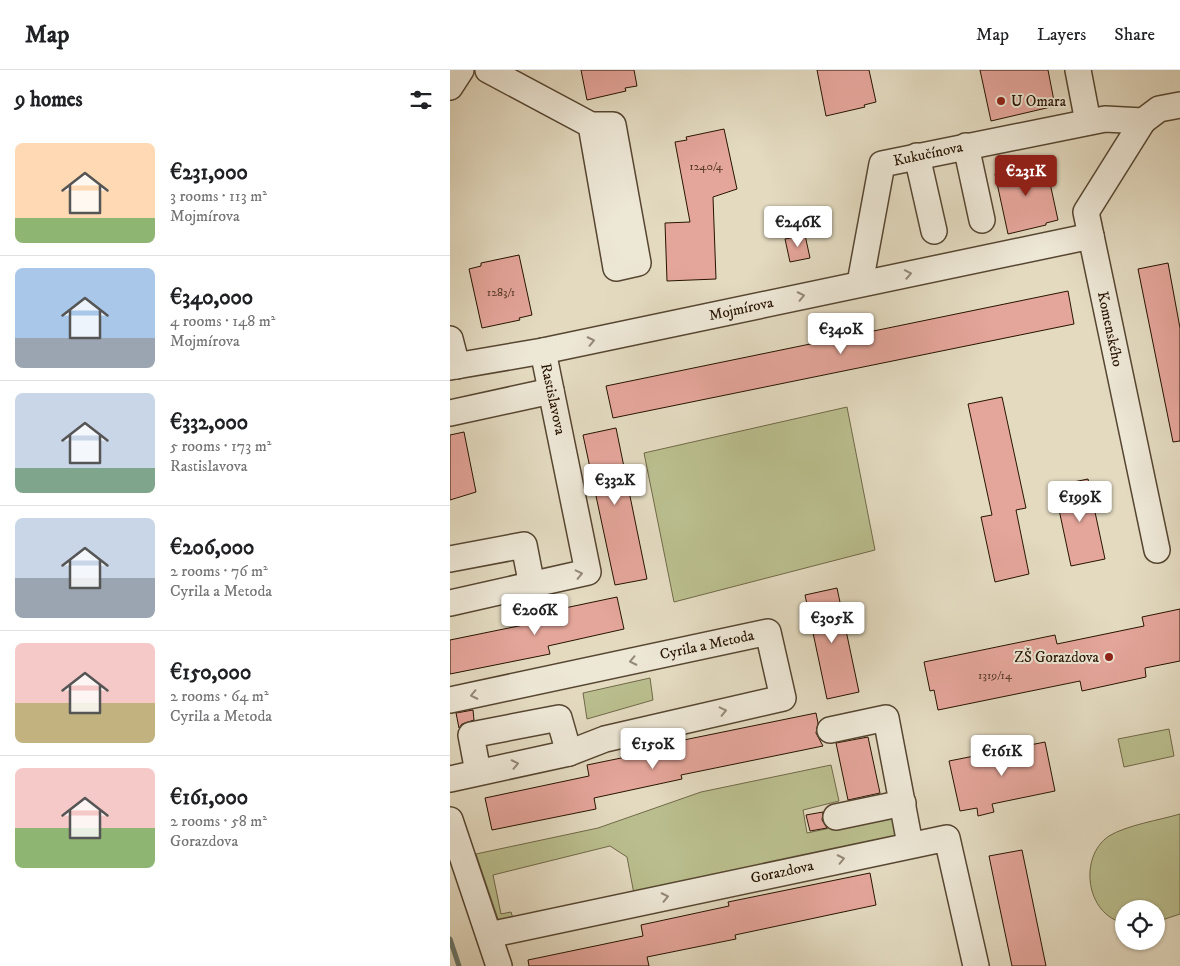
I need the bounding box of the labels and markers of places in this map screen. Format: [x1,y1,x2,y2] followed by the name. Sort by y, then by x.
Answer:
[1011,92,1067,111] place label: U Omara
[995,95,1007,107] marker: U Omara
[991,154,1061,197] pin: €231K
[763,206,833,248] pin: €246K
[806,312,876,355] pin: €340K
[580,464,650,506] pin: €332K
[1045,480,1115,523] pin: €199K
[500,594,570,636] pin: €206K
[797,602,867,644] pin: €305K
[1014,647,1100,667] place label: ZŠ Gorazdova
[1103,651,1115,663] marker: ZŠ Gorazdova
[618,728,688,770] pin: €150K
[967,734,1037,777] pin: €161K

